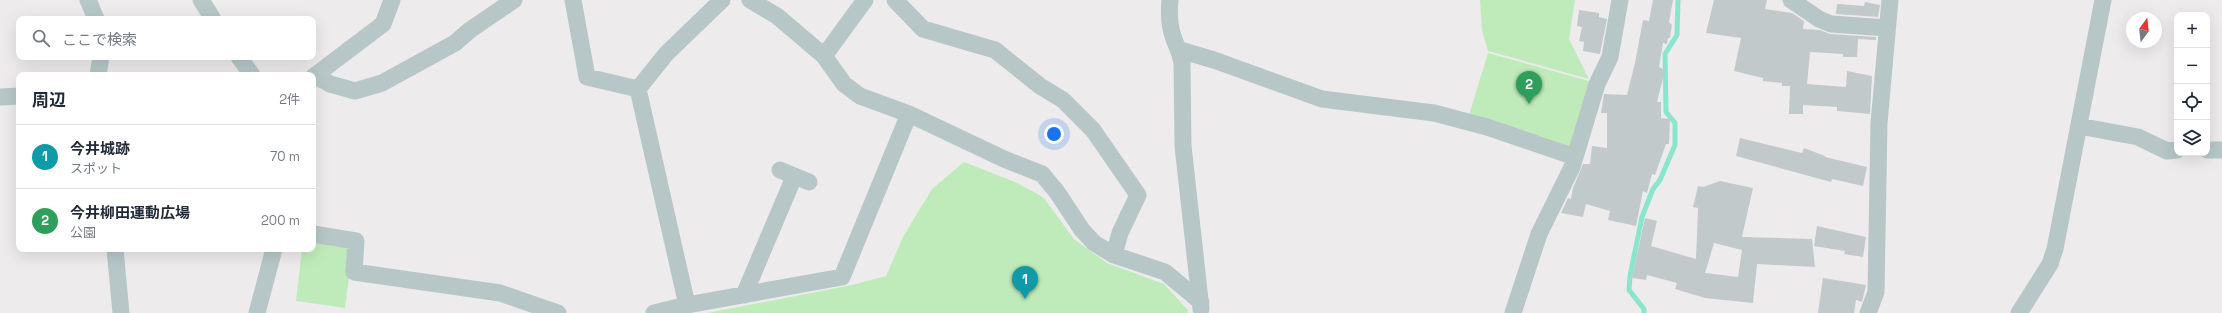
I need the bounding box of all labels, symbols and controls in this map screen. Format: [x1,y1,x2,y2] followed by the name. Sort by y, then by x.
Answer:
[2126,12,2162,48] north arrow
[2174,12,2210,156] map controls
[2174,12,2210,48] button: +
[16,16,316,60] search box
[30,27,52,49] icon: search
[62,30,137,49] text: ここで検索
[2174,48,2210,84] button: −
[1516,71,1542,104] pin: 2
[2174,84,2210,120] button: locate
[32,89,66,111] text: 周辺
[279,91,300,108] text: 2件
[2174,120,2210,156] button: layers
[1044,124,1064,144] your location
[70,139,130,158] text: 今井城跡
[42,148,48,165] text: 1
[270,148,300,165] text: 70 m
[70,160,122,177] text: スポット
[70,203,190,222] text: 今井柳田運動広場
[41,212,49,229] text: 2
[261,212,300,229] text: 200 m
[70,224,96,241] text: 公園
[1012,266,1038,299] pin: 1

